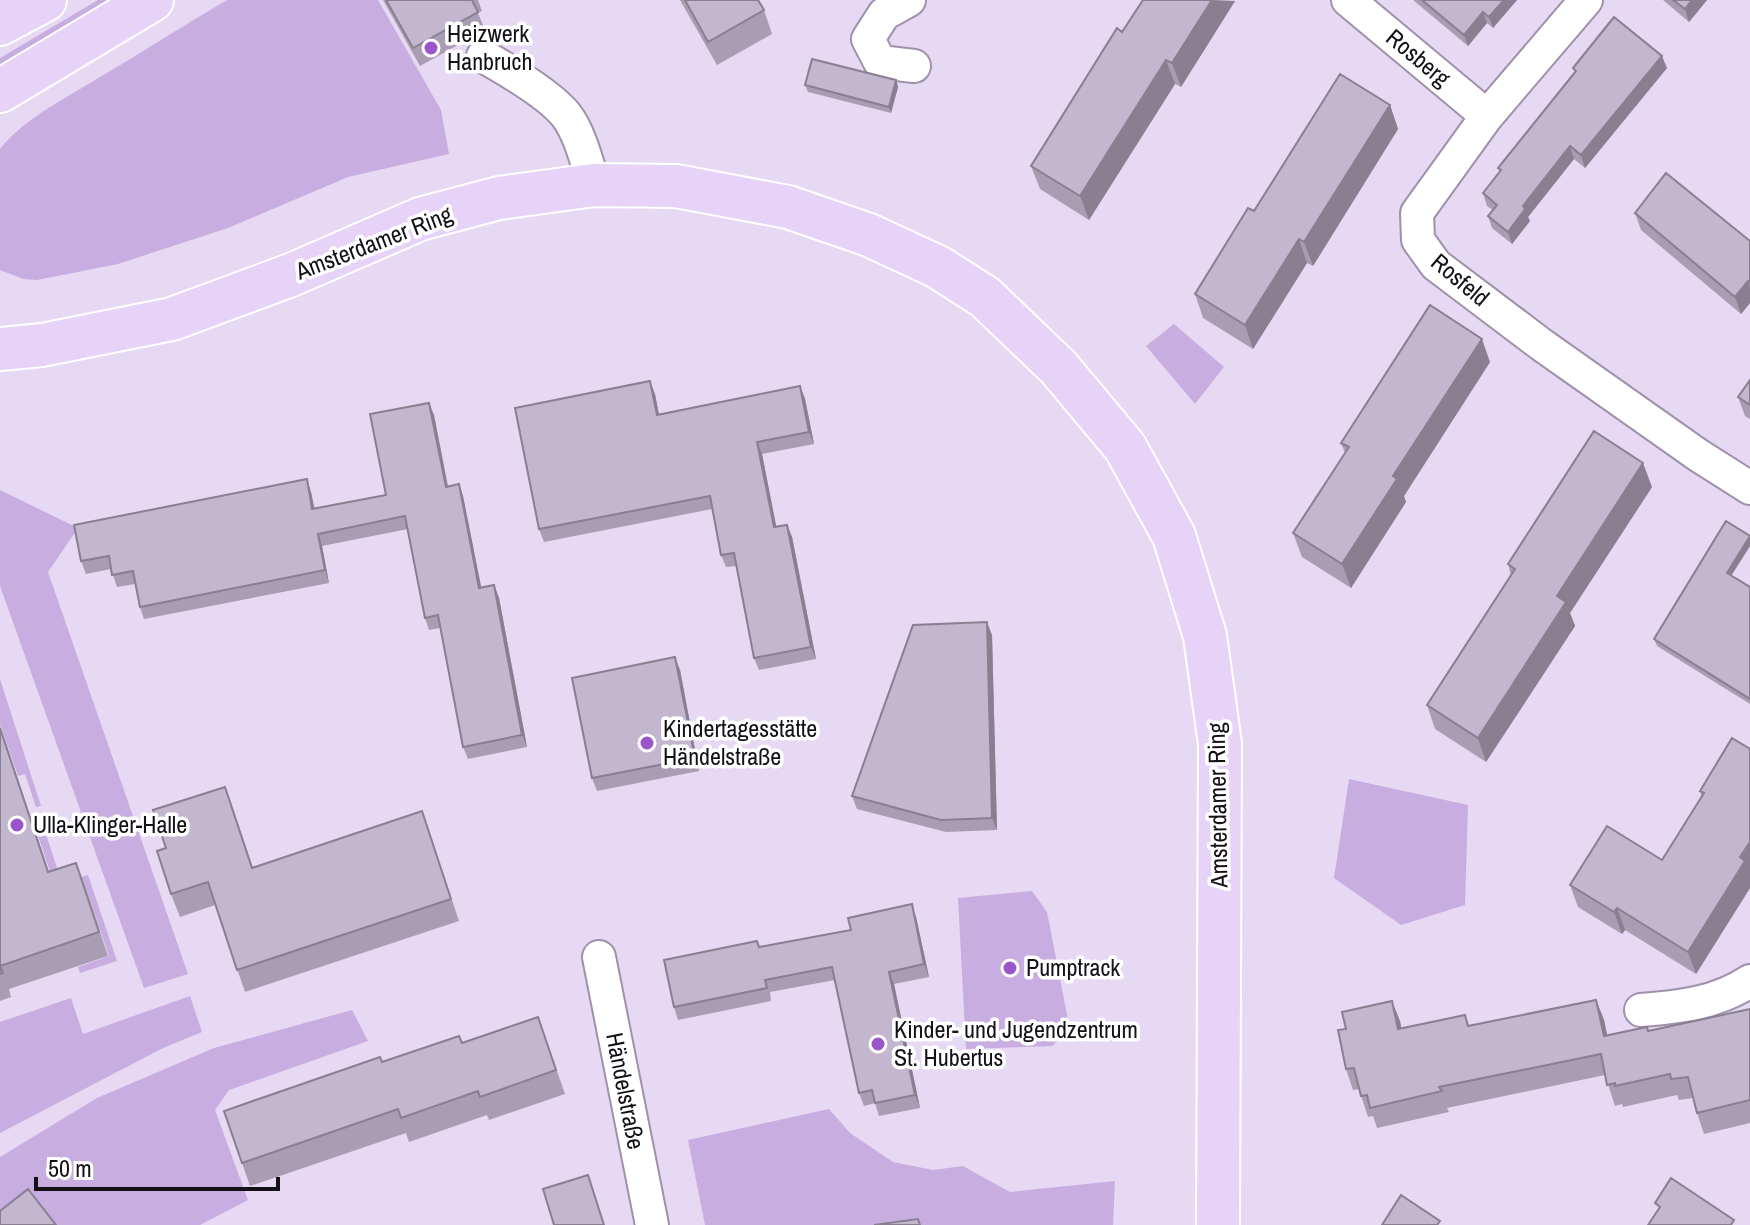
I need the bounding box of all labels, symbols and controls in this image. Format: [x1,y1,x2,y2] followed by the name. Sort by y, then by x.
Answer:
[447,17,532,77] place label: Heizwerk Hanbruch
[1380,21,1457,93] street label: Rosberg
[422,39,440,57] marker: Heizwerk Hanbruch
[290,198,457,287] street label: Amsterdamer Ring
[1425,246,1496,313] street label: Rosfeld
[663,712,817,772] place label: Kindertagesstätte Händelstraße
[1200,722,1234,889] street label: Amsterdamer Ring
[638,734,656,752] marker: Kindertagesstätte Händelstraße
[33,808,187,840] place label: Ulla-Klinger-Halle
[8,816,26,834] marker: Ulla-Klinger-Halle
[1026,951,1120,983] place label: Pumptrack
[1001,959,1019,977] marker: Pumptrack
[894,1013,1138,1073] place label: Kinder- und Jugendzentrum St. Hubertus
[599,1030,653,1152] street label: Händelstraße
[869,1035,887,1053] marker: Kinder- und Jugendzentrum St. Hubertus
[36,1141,278,1191] scale bar
[48,1152,92,1184] text: 50 m

